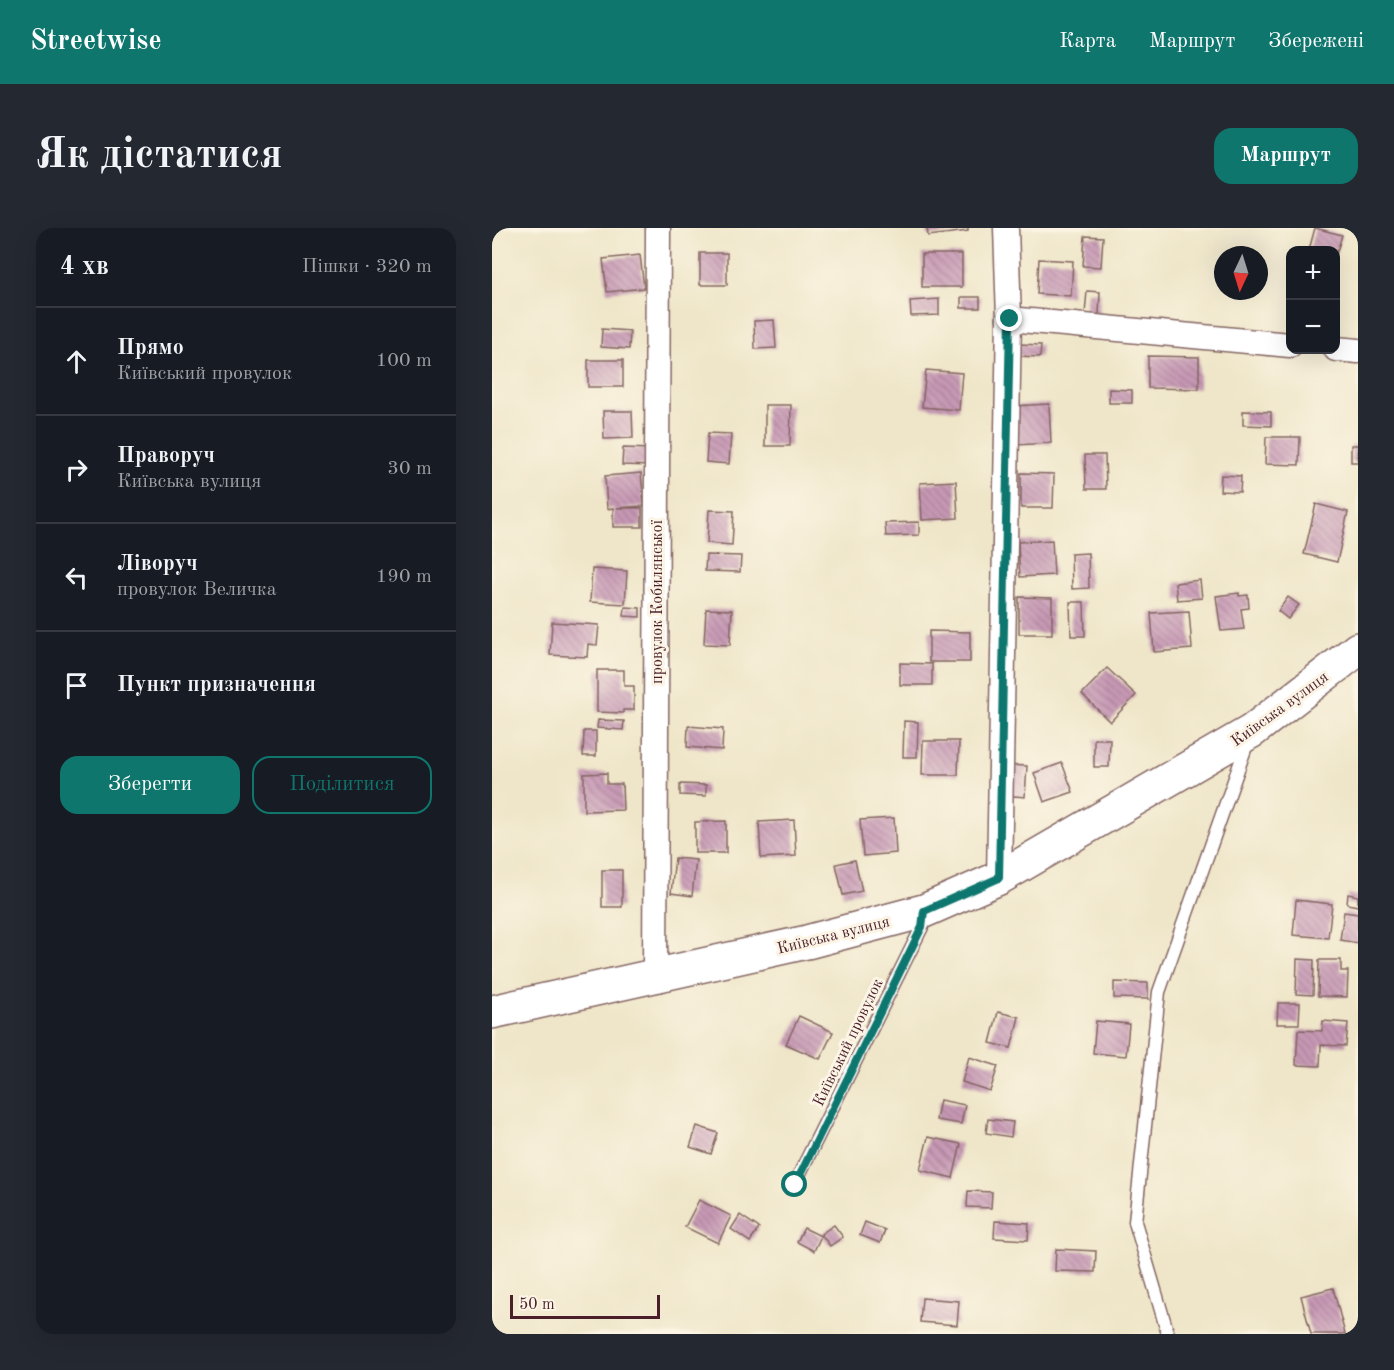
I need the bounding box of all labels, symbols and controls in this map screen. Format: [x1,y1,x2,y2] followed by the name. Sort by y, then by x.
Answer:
[30,28,162,56] text: Streetwise
[1059,31,1116,52] text: Карта
[1149,31,1235,52] text: Маршрут
[1268,31,1364,52] text: Збережені
[1214,128,1358,184] button: Маршрут
[36,135,283,177] text: Як дістатися
[1214,246,1268,300] north arrow
[1286,246,1340,354] map controls
[1286,246,1340,300] button: +
[60,254,109,280] text: 4 хв
[302,257,432,277] text: Пішки · 320 m
[1286,300,1340,354] button: −
[996,305,1022,331] route end
[117,337,184,359] text: Прямо
[60,345,93,378] icon: ahead
[376,351,432,371] text: 100 m
[117,364,292,384] text: Київський провулок
[117,445,215,467] text: Праворуч
[60,453,93,486] icon: right
[387,459,432,479] text: 30 m
[117,472,261,492] text: Київська вулиця
[650,519,666,684] street label: провулок Кобилянської
[117,553,198,575] text: Ліворуч
[60,561,93,594] icon: left
[376,567,432,587] text: 190 m
[117,580,277,600] text: провулок Величка
[60,669,93,702] icon: arrive
[1229,669,1332,750] street label: Київська вулиця
[117,674,316,696] text: Пункт призначення
[60,756,240,814] button: Зберегти
[252,756,432,814] button: Поділитися
[776,914,891,958] street label: Київська вулиця
[811,976,887,1109] street label: Київський провулок
[781,1171,807,1197] route start
[510,1292,660,1320] scale bar
[519,1297,555,1313] text: 50 m

